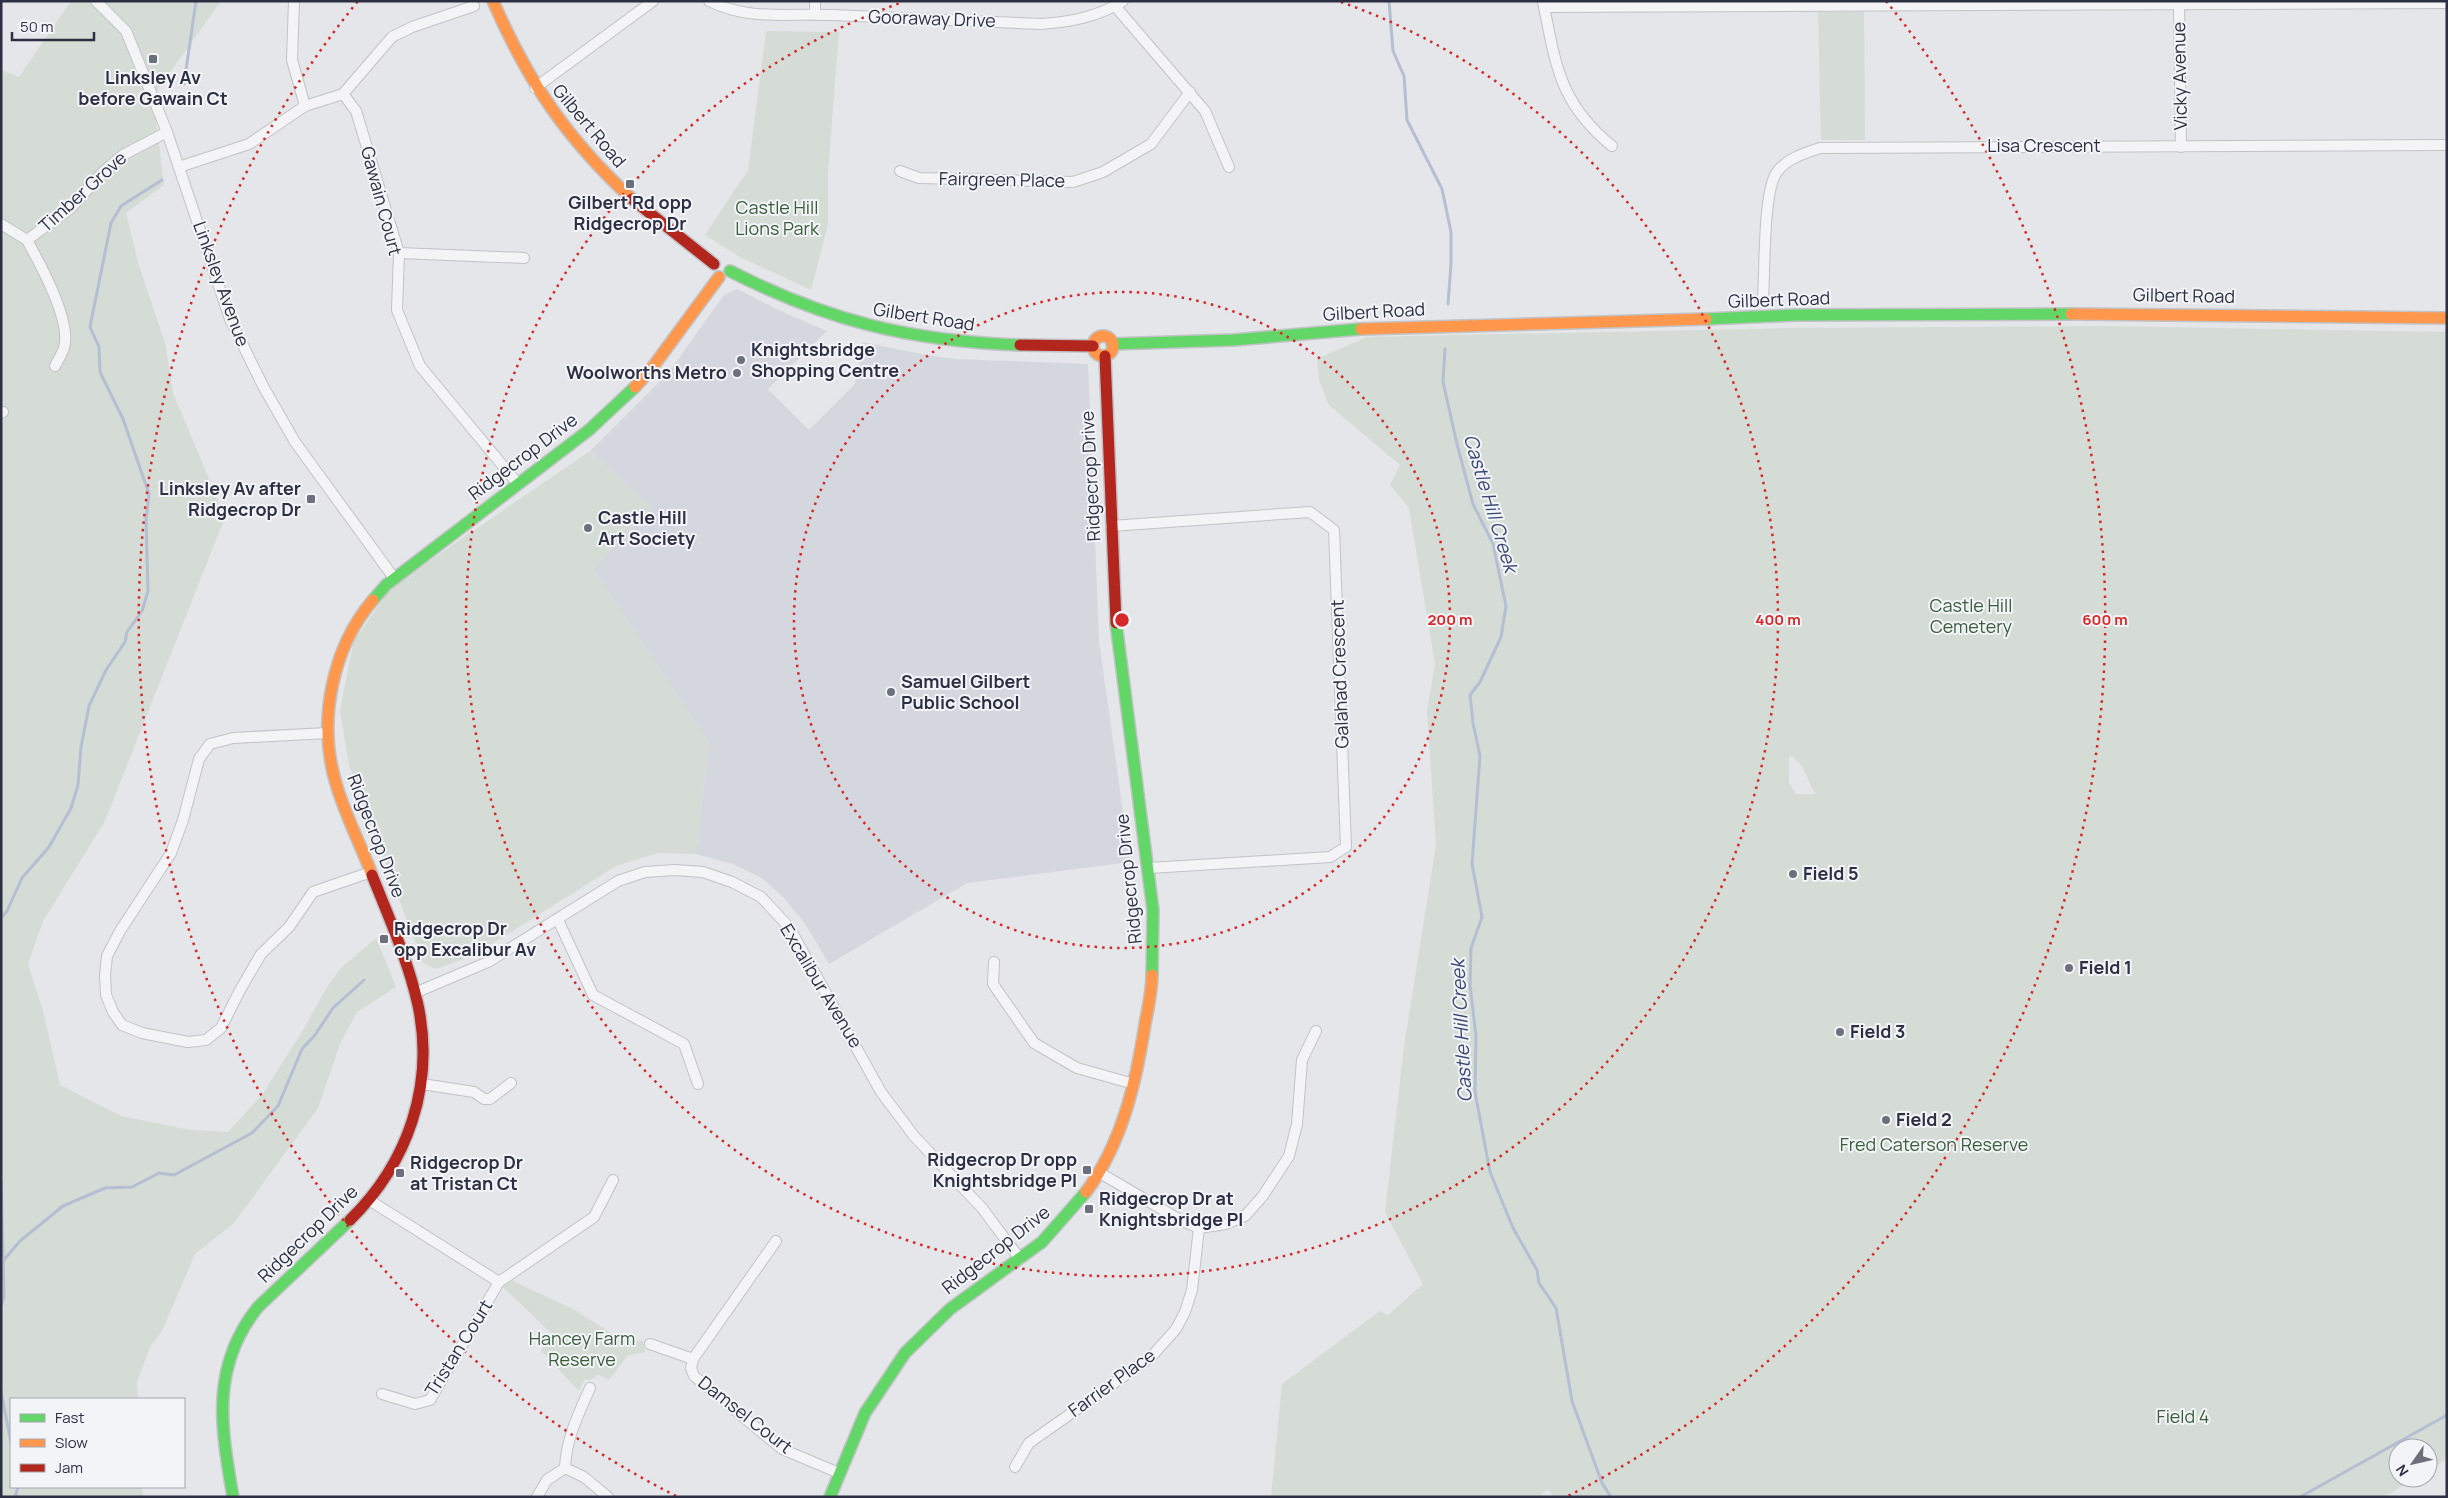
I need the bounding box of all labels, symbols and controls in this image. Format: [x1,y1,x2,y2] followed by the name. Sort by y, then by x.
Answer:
[868,4,996,32] street label: Gooraway Drive
[12,10,95,42] scale bar
[20,16,54,37] text: 50 m
[2166,22,2192,130] street label: Vicky Avenue
[147,53,159,65] marker: Linksley Av before Gawain Ct
[78,65,228,110] place label: Linksley Av before Gawain Ct
[548,78,632,172] street label: Gilbert Road
[1987,133,2101,157] street label: Lisa Crescent
[356,144,408,258] street label: Gawain Court
[33,146,131,237] street label: Timber Grove
[939,166,1065,192] street label: Fairgreen Place
[624,178,636,190] marker: Gilbert Rd opp Ridgecrop Dr
[568,190,692,235] place label: Gilbert Rd opp Ridgecrop Dr
[735,195,820,240] park label: Castle Hill Lions Park
[188,218,256,350] street label: Linksley Avenue
[2133,282,2235,308] street label: Gilbert Road
[1727,285,1830,313] street label: Gilbert Road
[872,296,977,336] street label: Gilbert Road
[1322,296,1426,326] street label: Gilbert Road
[751,337,899,382] place label: Knightsbridge Shopping Centre
[735,354,747,366] marker: Knightsbridge Shopping Centre
[566,360,727,384] place label: Woolworths Metro
[731,367,743,379] marker: Woolworths Metro
[463,407,582,505] street label: Ridgecrop Drive
[1075,410,1105,542] street label: Ridgecrop Drive
[1458,431,1525,578] water label: Castle Hill Creek
[159,476,301,521] place label: Linksley Av after Ridgecrop Dr
[305,493,317,505] marker: Linksley Av after Ridgecrop Dr
[598,505,695,550] place label: Castle Hill Art Society
[582,522,594,534] marker: Castle Hill Art Society
[1930,593,2013,638] park label: Castle Hill Cemetery
[1324,599,1354,749] street label: Galahad Crescent
[1427,609,1473,630] text: 200 m
[1755,609,1801,630] text: 400 m
[2082,609,2128,630] text: 600 m
[1113,611,1131,629] centre of rings
[901,669,1030,714] place label: Samuel Gilbert Public School
[885,686,897,698] marker: Samuel Gilbert Public School
[342,770,412,901] street label: Ridgecrop Drive
[1109,813,1147,945] street label: Ridgecrop Drive
[1803,861,1859,885] place label: Field 5
[1787,868,1799,880] marker: Field 5
[394,916,536,961] place label: Ridgecrop Dr opp Excalibur Av
[775,919,868,1052] street label: Excalibur Avenue
[378,933,390,945] marker: Ridgecrop Dr opp Excalibur Av
[2079,955,2132,979] place label: Field 1
[1444,956,1478,1103] water label: Castle Hill Creek
[2063,962,2075,974] marker: Field 1
[1850,1019,1906,1043] place label: Field 3
[1834,1026,1846,1038] marker: Field 3
[1896,1107,1952,1131] place label: Field 2
[1880,1114,1892,1126] marker: Field 2
[1840,1132,2028,1156] park label: Fred Caterson Reserve
[927,1147,1077,1192] place label: Ridgecrop Dr opp Knightsbridge Pl
[410,1150,523,1195] place label: Ridgecrop Dr at Tristan Ct
[1081,1164,1093,1176] marker: Ridgecrop Dr opp Knightsbridge Pl
[394,1167,406,1179] marker: Ridgecrop Dr at Tristan Ct
[252,1179,363,1287] street label: Ridgecrop Drive
[1099,1186,1243,1231] place label: Ridgecrop Dr at Knightsbridge Pl
[937,1200,1054,1299] street label: Ridgecrop Drive
[1083,1203,1095,1215] marker: Ridgecrop Dr at Knightsbridge Pl
[419,1295,497,1400] street label: Tristan Court
[529,1326,635,1371] park label: Hancey Farm Reserve
[1063,1343,1160,1422] street label: Farrier Place
[694,1370,798,1458] street label: Damsel Court
[10,1398,185,1488] legend
[2157,1404,2209,1428] park label: Field 4
[55,1407,84,1428] text: Fast
[55,1432,88,1453] text: Slow
[2388,1438,2438,1488] north arrow
[55,1457,83,1478] text: Jam
[2391,1461,2412,1480] text: N

